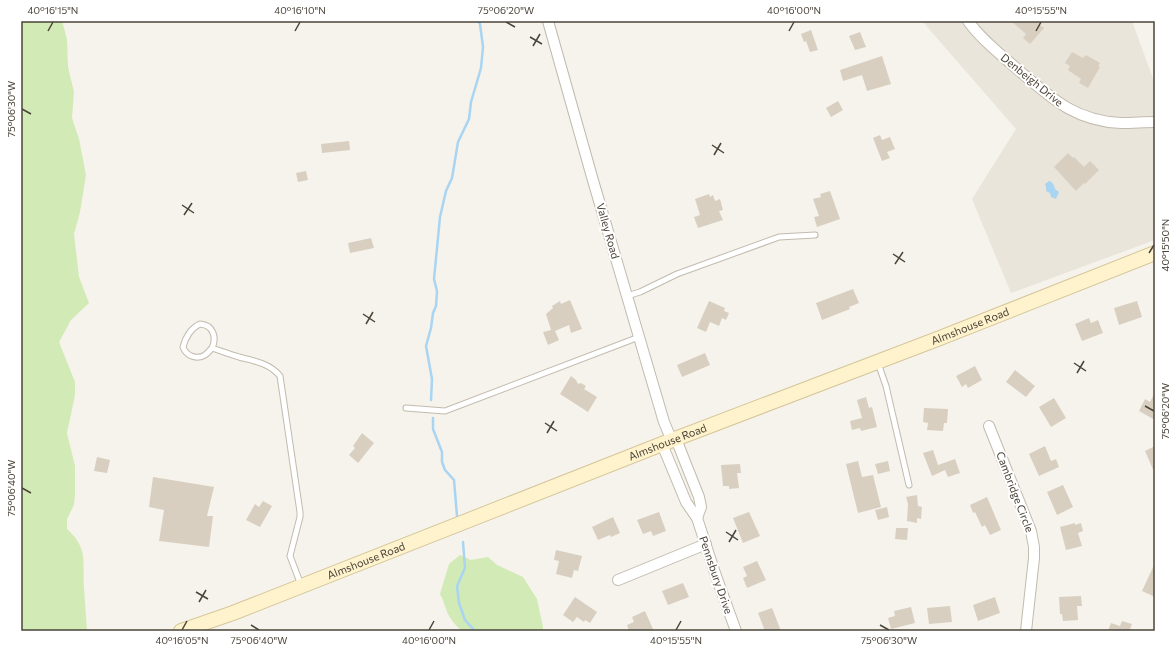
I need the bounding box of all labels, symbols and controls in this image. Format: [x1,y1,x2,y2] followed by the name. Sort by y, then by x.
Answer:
[28,4,78,16] text: 40°16'15"N
[274,4,326,16] text: 40°16'10"N
[478,4,534,16] text: 75°06'20"W
[767,4,821,16] text: 40°16'00"N
[1015,4,1067,16] text: 40°15'55"N
[999,51,1066,109] street label: Denbeigh Drive
[5,81,17,137] text: 75°06'30"W
[594,201,623,260] street label: Valley Road
[1159,219,1171,271] text: 40°15'50"N
[929,304,1011,347] street label: Almshouse Road
[1159,383,1171,439] text: 75°06'20"W
[626,421,708,463] street label: Almshouse Road
[994,450,1037,534] street label: Cambridge Circle
[5,460,17,516] text: 75°06'40"W
[697,534,736,616] street label: Pennsbury Drive
[325,539,407,581] street label: Almshouse Road
[155,634,209,646] text: 40°16'05"N
[231,634,287,646] text: 75°06'40"W
[402,634,456,646] text: 40°16'00"N
[650,634,702,646] text: 40°15'55"N
[861,634,917,646] text: 75°06'30"W

